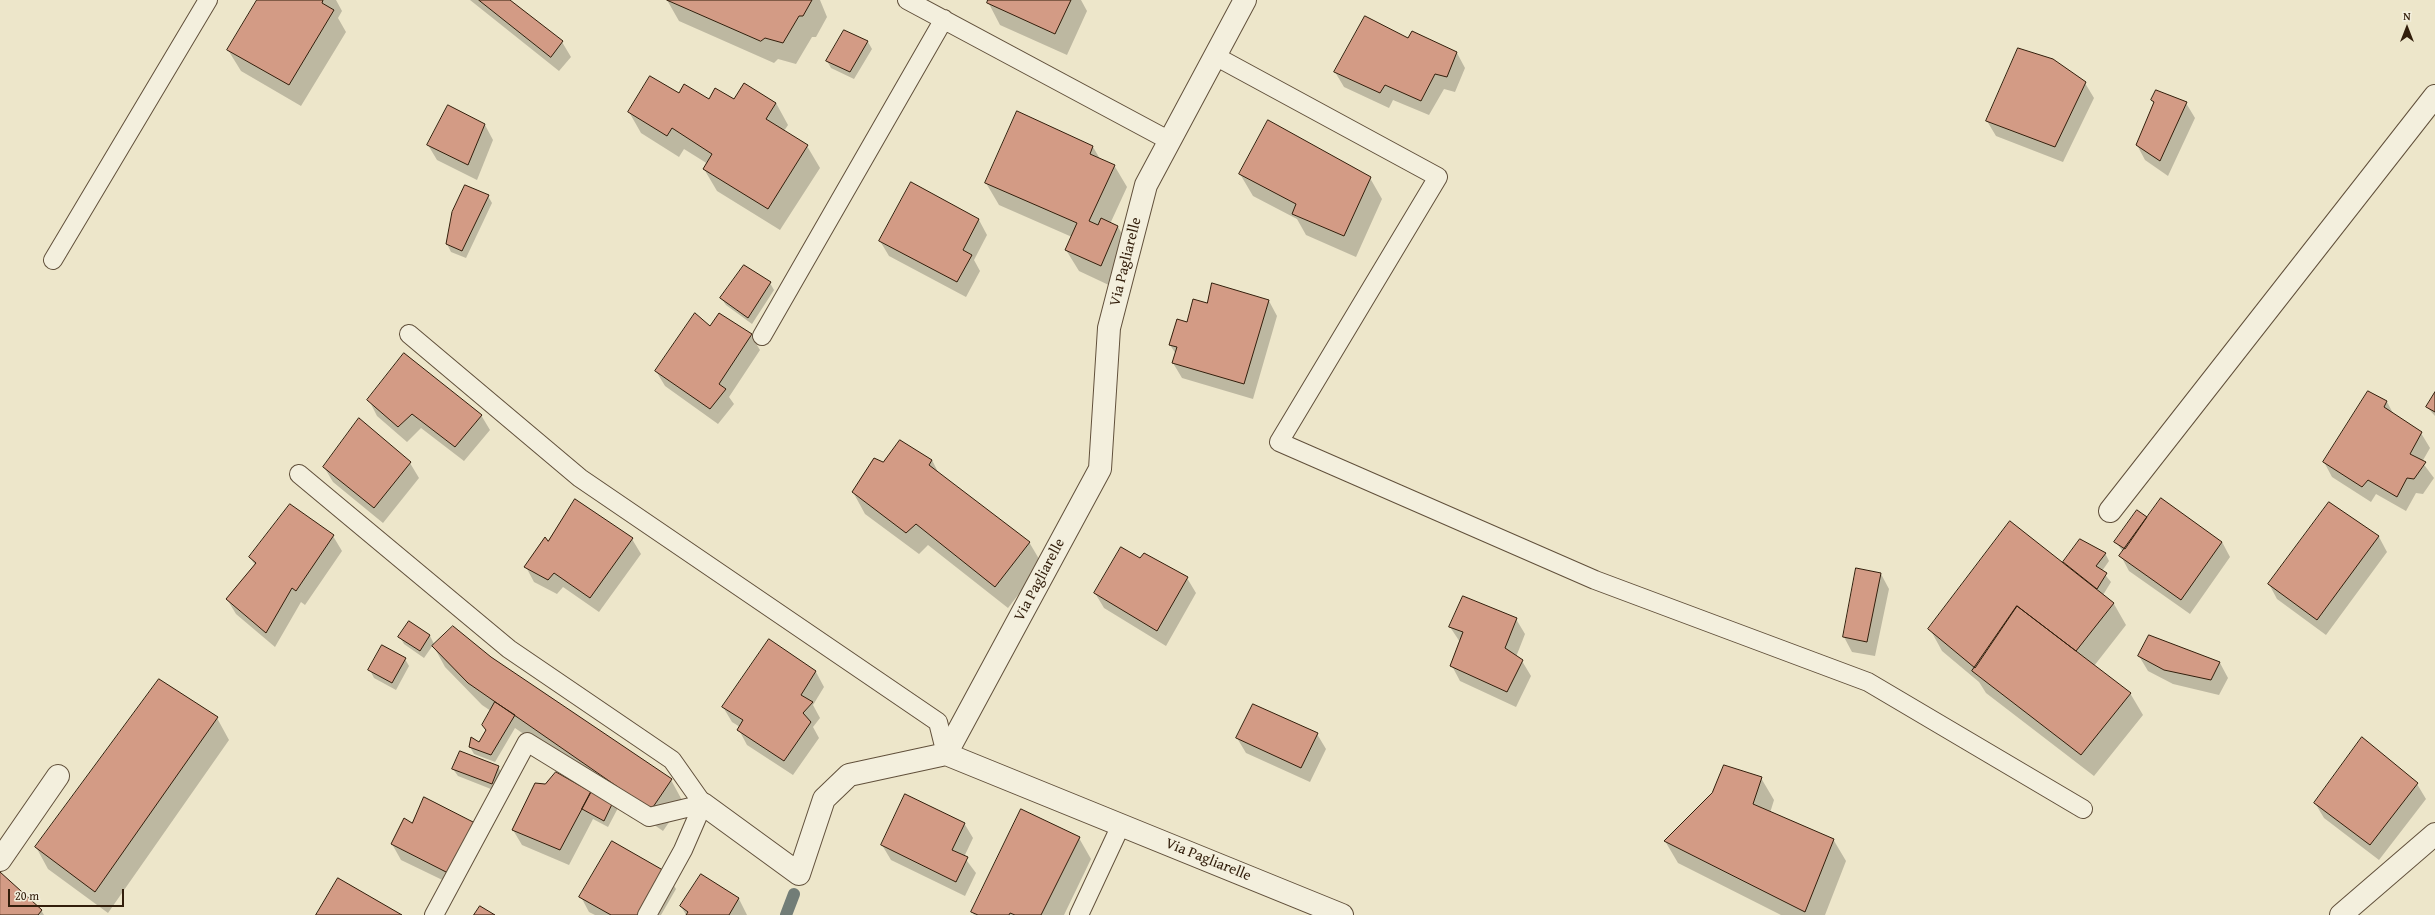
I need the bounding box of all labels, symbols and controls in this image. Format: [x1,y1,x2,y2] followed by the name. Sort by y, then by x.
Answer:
[2387,8,2427,48] north arrow
[2403,8,2411,24] text: N
[1106,216,1146,308] street label: Via Pagliarelle
[1011,536,1069,624] street label: Via Pagliarelle
[1162,835,1254,885] street label: Via Pagliarelle
[10,881,126,907] scale bar
[15,887,39,904] text: 20 m

